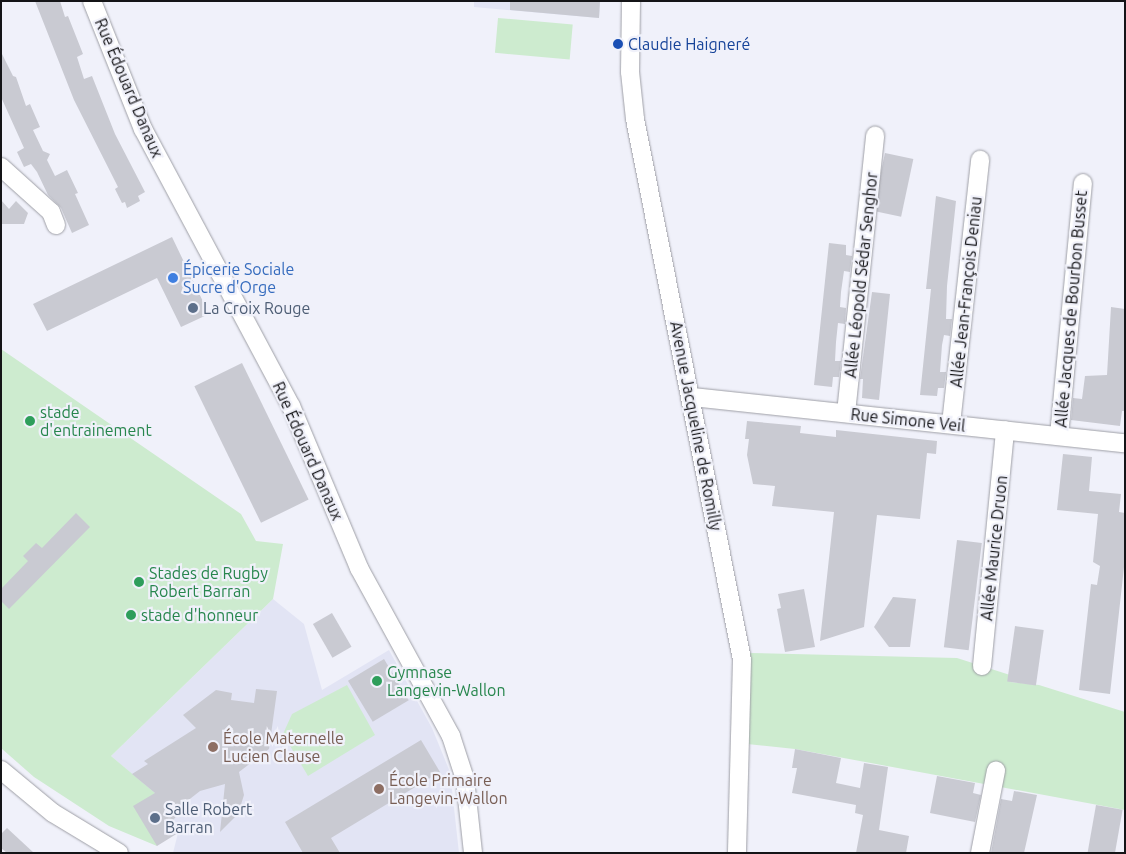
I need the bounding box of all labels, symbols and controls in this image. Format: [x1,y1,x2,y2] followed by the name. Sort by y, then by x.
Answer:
[91,15,167,161] street label: Rue Édouard Danaux
[628,34,750,54] place label: Claudie Haigneré
[612,38,624,50] marker: Claudie Haigneré
[841,171,881,379] street label: Allée Léopold Sédar Senghor
[1051,190,1091,428] street label: Allée Jacques de Bourbon Busset
[946,195,986,389] street label: Allée Jean-François Deniau
[183,259,294,297] place label: Épicerie Sociale Sucre d'Orge
[167,272,179,284] marker: Épicerie Sociale Sucre d'Orge
[203,298,310,318] place label: La Croix Rouge
[187,302,199,314] marker: La Croix Rouge
[666,320,726,532] street label: Avenue Jacqueline de Romilly
[269,379,347,523] street label: Rue Édouard Danaux
[40,402,152,440] place label: stade d'entrainement
[850,404,966,436] street label: Rue Simone Veil
[24,415,36,427] marker: stade d'entrainement
[977,474,1011,622] street label: Allée Maurice Druon
[149,563,268,601] place label: Stades de Rugby Robert Barran
[133,576,145,588] marker: Stades de Rugby Robert Barran
[141,605,258,625] place label: stade d'honneur
[125,609,137,621] marker: stade d'honneur
[387,662,506,700] place label: Gymnase Langevin-Wallon
[371,675,383,687] marker: Gymnase Langevin-Wallon
[223,728,344,766] place label: École Maternelle Lucien Clause
[207,741,219,753] marker: École Maternelle Lucien Clause
[389,770,508,808] place label: École Primaire Langevin-Wallon
[373,783,385,795] marker: École Primaire Langevin-Wallon
[165,799,252,837] place label: Salle Robert Barran
[149,812,161,824] marker: Salle Robert Barran

